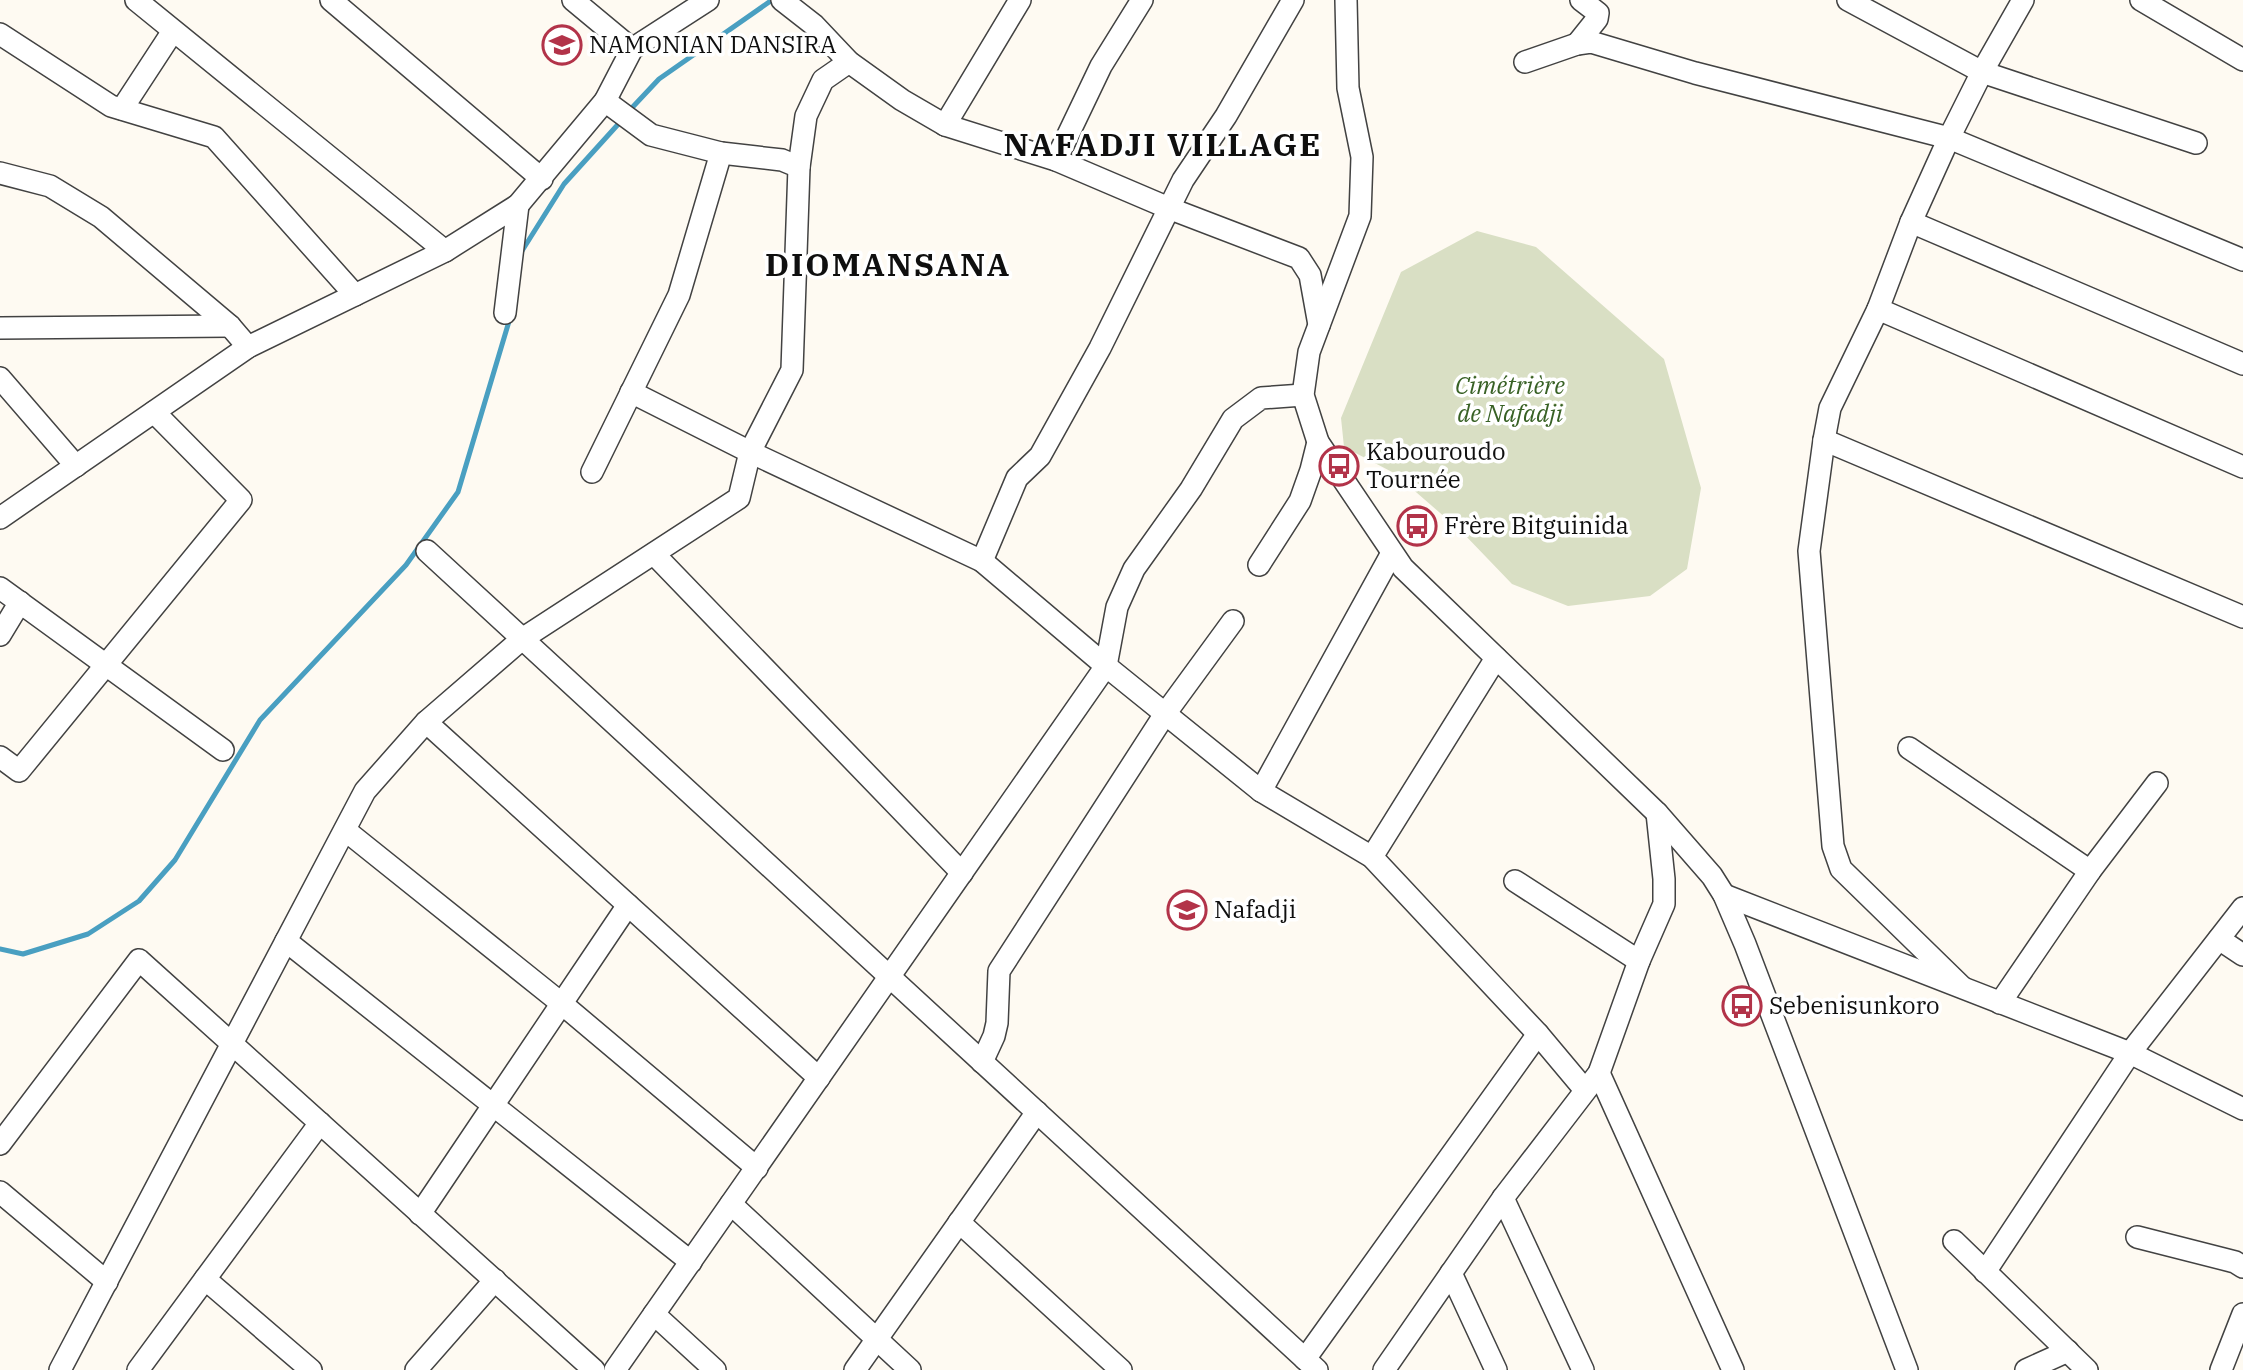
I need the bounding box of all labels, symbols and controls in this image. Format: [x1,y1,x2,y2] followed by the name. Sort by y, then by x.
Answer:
[541,24,583,66] school or university icon: NAMONIAN DANSIRA
[589,28,837,60] place label: NAMONIAN DANSIRA
[1004,123,1322,165] district label: NAFADJI VILLAGE
[765,243,1011,285] district label: DIOMANSANA
[1455,369,1565,429] park label: Cimétrière de Nafadji
[1366,435,1506,495] place label: Kabouroudo Tournée
[1318,445,1360,487] bus stop icon: Kabouroudo Tournée
[1396,505,1438,547] bus stop icon: Frère Bitguinida
[1444,509,1629,541] place label: Frère Bitguinida
[1166,889,1208,931] school or university icon: Nafadji
[1214,893,1296,925] place label: Nafadji
[1721,985,1763,1027] bus stop icon: Sebenisunkoro
[1769,989,1940,1021] place label: Sebenisunkoro

